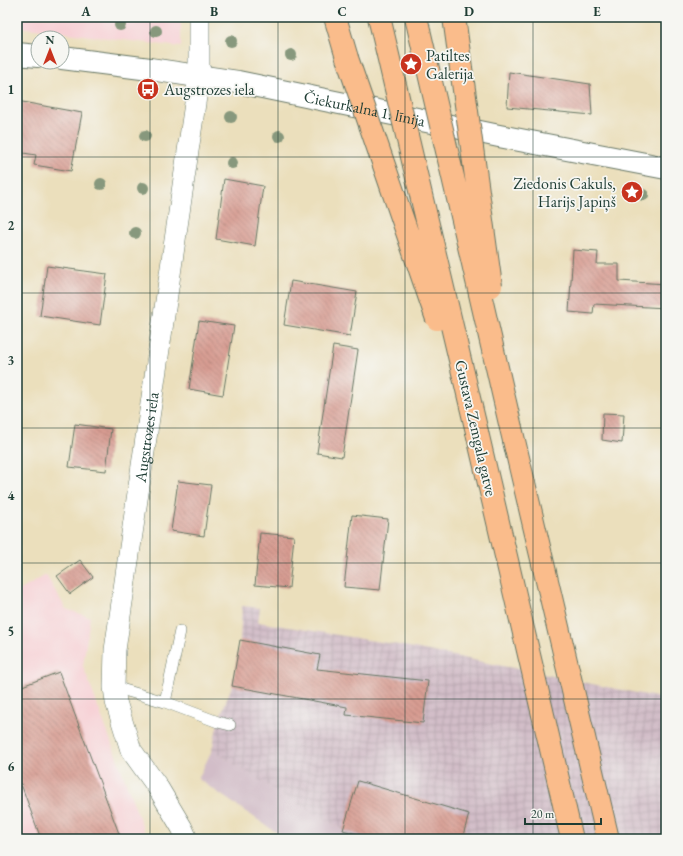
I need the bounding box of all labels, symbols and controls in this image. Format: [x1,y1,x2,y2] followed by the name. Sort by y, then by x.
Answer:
[80,3,91,20] text: A
[210,3,218,20] text: B
[337,3,347,20] text: C
[464,3,474,20] text: D
[593,3,601,20] text: E
[30,30,70,70] north arrow
[46,33,55,47] text: N
[426,45,474,84] place label: Patiltes Galerija
[398,51,424,77] place icon: Patiltes Galerija
[135,76,161,102] bus stop icon: Augstrozes iela
[163,79,255,100] place label: Augstrozes iela
[8,81,15,98] text: 1
[302,85,428,131] street label: Čiekurkalna 1. līnija
[513,173,616,212] place label: Ziedonis Cakuls, Harijs Japiņš
[619,179,645,205] place icon: Ziedonis Cakuls, Harijs Japiņš
[8,217,15,234] text: 2
[8,352,15,369] text: 3
[450,358,502,498] street label: Gustava Zemgala gatve
[129,390,163,485] street label: Augstrozes iela
[8,487,15,504] text: 4
[8,623,14,640] text: 5
[8,758,15,775] text: 6
[525,800,601,826] scale bar
[531,806,555,822] text: 20 m

